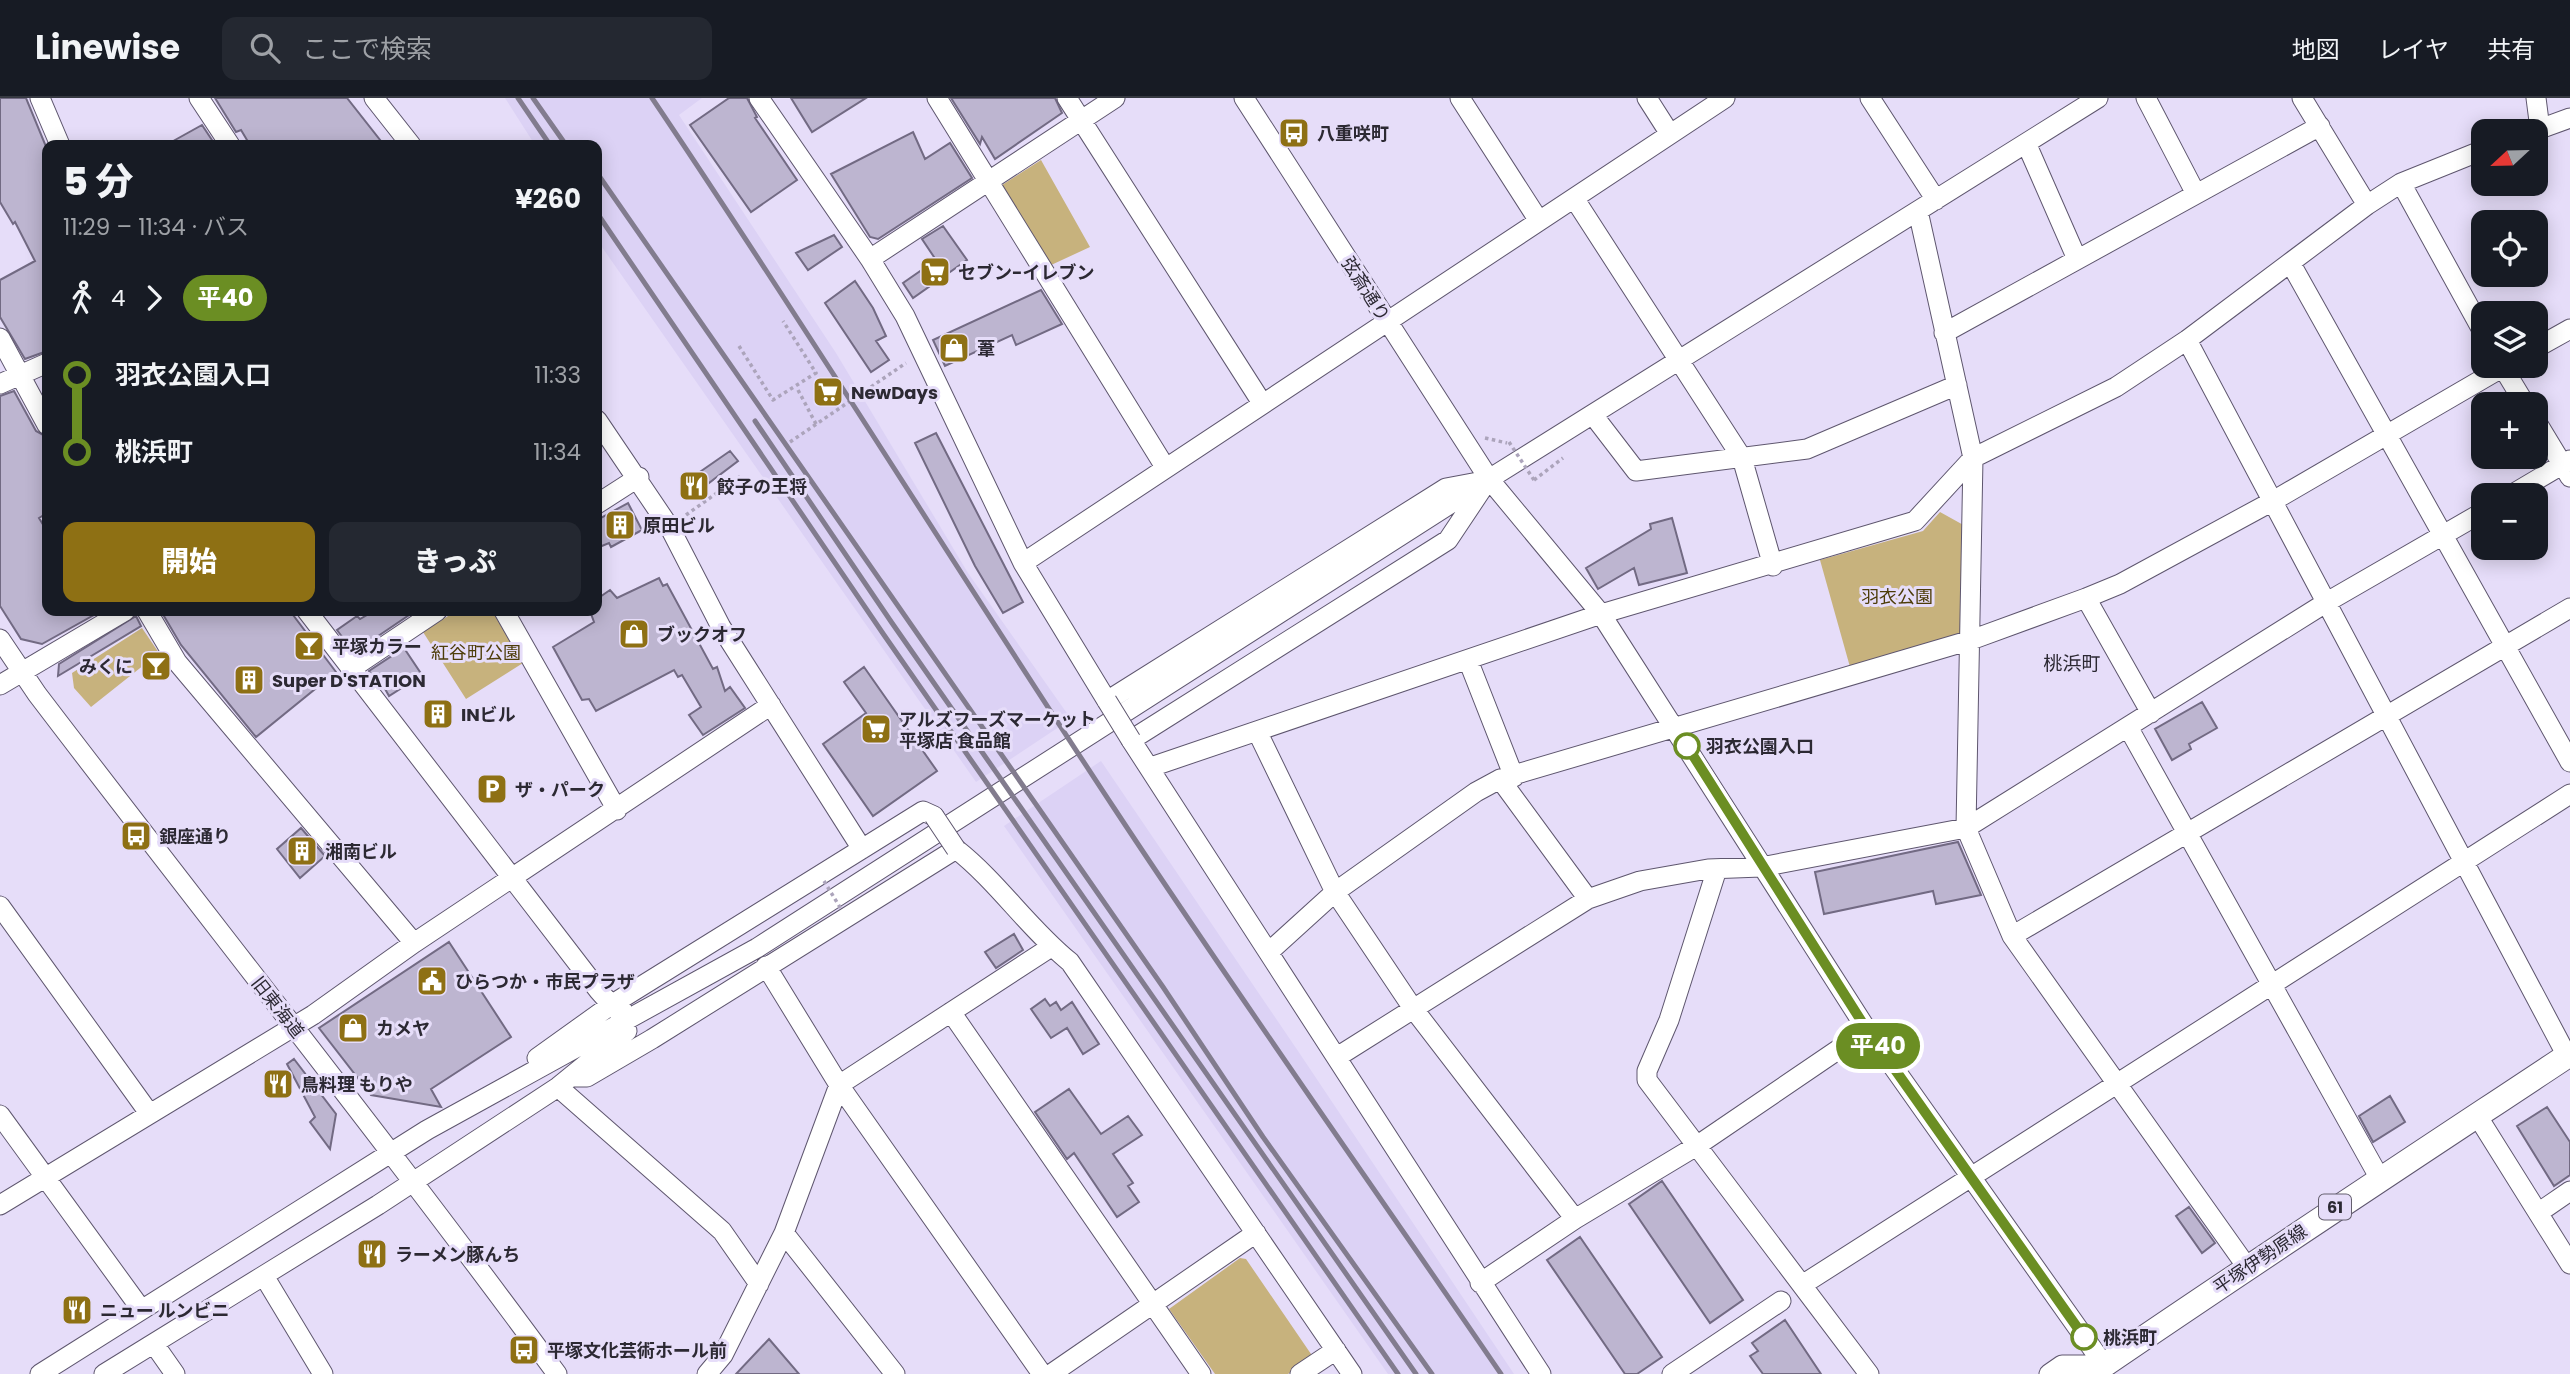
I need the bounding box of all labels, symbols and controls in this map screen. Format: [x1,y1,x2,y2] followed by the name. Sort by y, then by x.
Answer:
[222,17,712,80] search box
[35,24,180,71] text: Linewise
[246,29,284,67] icon: search
[302,31,432,67] text: ここで検索
[2292,33,2340,66] text: 地図
[2378,33,2449,66] text: レイヤ
[2487,33,2535,66] text: 共有
[1277,116,1311,150] bus stop icon: 八重咲町
[2471,119,2548,196] north arrow
[2471,119,2548,560] map controls
[1317,121,1389,146] place label: 八重咲町
[63,155,133,208] text: 5 分
[515,181,581,217] text: ¥260
[2471,210,2548,287] button: locate
[63,211,249,243] text: 11:29 – 11:34 · バス
[1336,252,1396,326] street label: 弦斎通り
[918,255,952,289] supermarket icon: セブン-イレブン
[958,260,1094,285] place label: セブン-イレブン
[63,279,101,317] icon: walk
[135,279,173,317] icon: forward
[197,281,253,314] text: 平40
[111,282,125,314] text: 4
[2471,301,2548,378] button: layers
[937,331,971,365] shop icon: 葦
[977,336,995,361] place label: 葦
[115,357,271,393] text: 羽衣公園入口
[534,359,581,391] text: 11:33
[811,375,845,409] supermarket icon: NewDays
[851,380,938,405] place label: NewDays
[2471,392,2548,469] button: +
[115,434,193,470] text: 桃浜町
[533,436,581,468] text: 11:34
[677,469,711,503] restaurant icon: 餃子の王将
[716,474,807,499] place label: 餃子の王将
[2471,483,2548,560] button: −
[603,508,637,542] building icon: 原田ビル
[643,513,715,538] place label: 原田ビル
[63,522,315,602] button: 開始
[329,522,581,602] button: きっぷ
[1861,584,1933,609] park label: 羽衣公園
[617,617,651,651] shop icon: ブックオフ
[657,622,747,647] place label: ブックオフ
[292,629,326,663] bar icon: 平塚カラー
[332,634,422,659] place label: 平塚カラー
[431,640,521,665] park label: 紅谷町公園
[139,649,173,683] bar icon: みくに
[2043,650,2101,677] district label: 桃浜町
[79,654,133,679] place label: みくに
[232,663,266,697] building icon: Super D'STATION
[272,668,426,693] place label: Super D'STATION
[421,697,455,731] building icon: INビル
[461,702,516,727] place label: INビル
[899,707,1096,753] place label: アルズフーズマーケット 平塚店 食品館
[859,712,893,746] supermarket icon: アルズフーズマーケット 平塚店 食品館
[1674,733,1700,759] marker: 羽衣公園入口
[1706,734,1814,759] place label: 羽衣公園入口
[475,772,509,806] parking icon: ザ・パーク
[515,777,605,802] place label: ザ・パーク
[119,819,153,853] bus stop icon: 銀座通り
[159,824,231,849] place label: 銀座通り
[285,834,319,868] building icon: 湘南ビル
[325,839,397,864] place label: 湘南ビル
[415,964,449,998] public building icon: ひらつか・市民プラザ
[455,969,635,994] place label: ひらつか・市民プラザ
[246,971,310,1043] street label: 旧東海道
[336,1011,370,1045] shop icon: カメヤ
[376,1016,430,1041] place label: カメヤ
[1838,1023,1918,1069] line badge: 平40
[1850,1029,1906,1062] text: 平40
[261,1067,295,1101] restaurant icon: 鳥料理 もりや
[301,1072,413,1097] place label: 鳥料理 もりや
[2319,1194,2351,1219] road number: 61
[2208,1218,2312,1300] street label: 平塚伊勢原線
[355,1237,389,1271] restaurant icon: ラーメン豚んち
[395,1242,520,1267] place label: ラーメン豚んち
[60,1293,94,1327] restaurant icon: ニュー ルンビニ
[100,1298,229,1323] place label: ニュー ルンビニ
[2071,1324,2097,1350] marker: 桃浜町
[2103,1325,2157,1350] place label: 桃浜町
[507,1333,541,1367] bus stop icon: 平塚文化芸術ホール前
[547,1338,727,1363] place label: 平塚文化芸術ホール前

